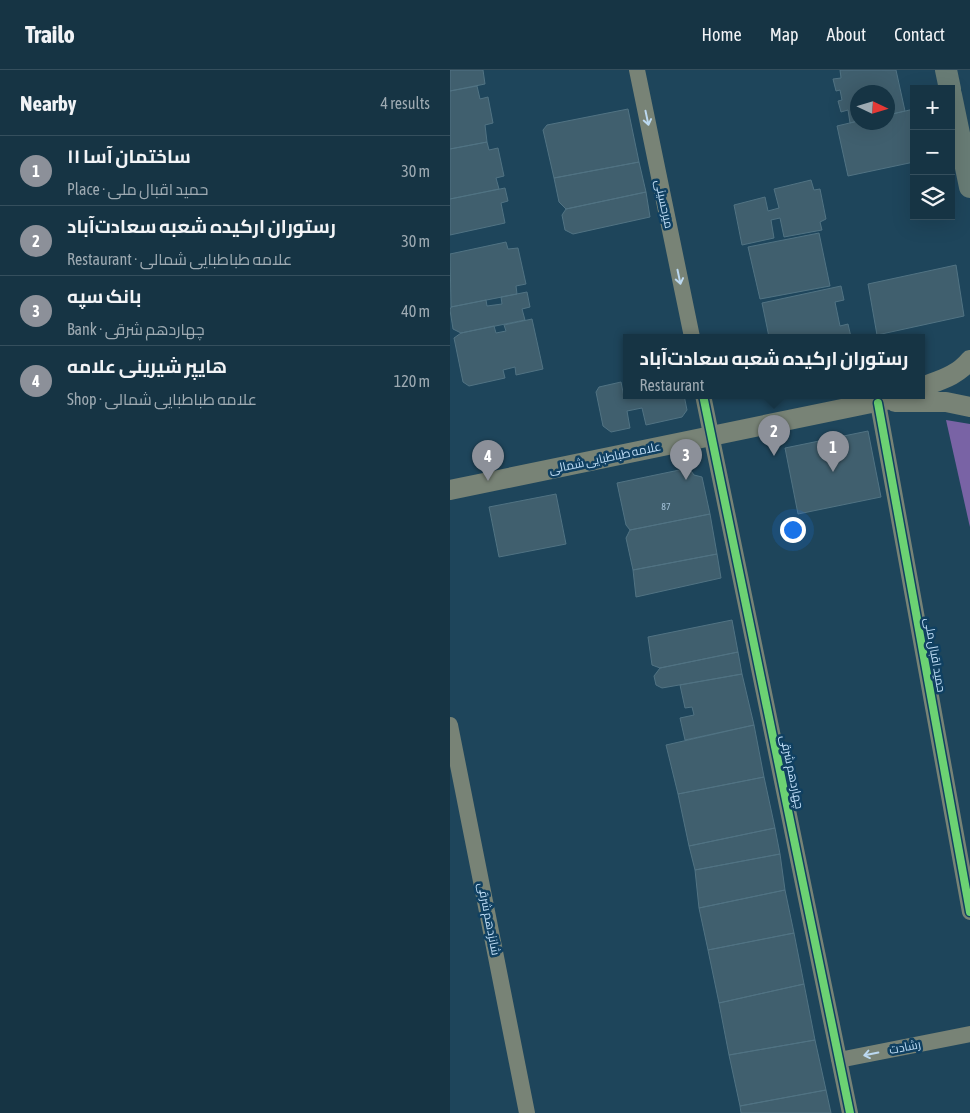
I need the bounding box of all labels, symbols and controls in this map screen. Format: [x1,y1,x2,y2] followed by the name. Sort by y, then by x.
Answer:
[25,21,75,48] text: Trailo
[702,24,742,45] text: Home
[770,24,799,45] text: Map
[827,24,866,45] text: About
[894,24,945,45] text: Contact
[850,85,895,130] north arrow
[910,85,955,220] map controls
[910,85,955,130] button: +
[20,91,76,115] text: Nearby
[380,94,430,112] text: 4 results
[643,109,652,125] one-way arrow
[910,130,955,175] button: −
[67,145,191,167] text: ساختمان آسا ۱۱
[32,162,40,180] text: 1
[401,162,430,180] text: 30 m
[910,175,955,220] button: layers
[652,178,676,230] street label: میرحسینی
[67,180,208,198] text: Place · حمید اقبال ملی
[67,215,336,237] text: رستوران ارکیده شعبه سعادت‌آباد
[32,232,40,250] text: 2
[401,232,430,250] text: 30 m
[67,250,292,268] text: Restaurant · علامه طباطبایی شمالی
[675,269,685,285] one-way arrow
[67,285,141,307] text: بانک سپه
[32,302,40,320] text: 3
[401,302,430,320] text: 40 m
[67,320,205,338] text: Bank · چهاردهم شرقی
[623,334,925,399] popup
[640,347,908,369] text: رستوران ارکیده شعبه سعادت‌آباد
[67,355,227,377] text: هایپر شیرینی علامه
[32,372,40,390] text: 4
[394,372,430,390] text: 120 m
[640,376,704,394] text: Restaurant
[67,390,257,408] text: Shop · علامه طباطبایی شمالی
[758,415,790,456] pin: 2
[817,431,849,472] pin: 1
[548,439,662,477] street label: علامه طباطبایی شمالی
[670,439,702,480] pin: 3
[472,440,504,481] pin: 4
[661,501,671,512] house number: 87
[780,517,806,543] your location
[922,617,948,693] street label: حمید اقبال ملی
[775,734,807,811] street label: چهاردهم شرقی
[474,881,503,957] street label: شانزدهم شرقی
[888,1037,922,1057] street label: رشادت
[863,1050,879,1059] one-way arrow

